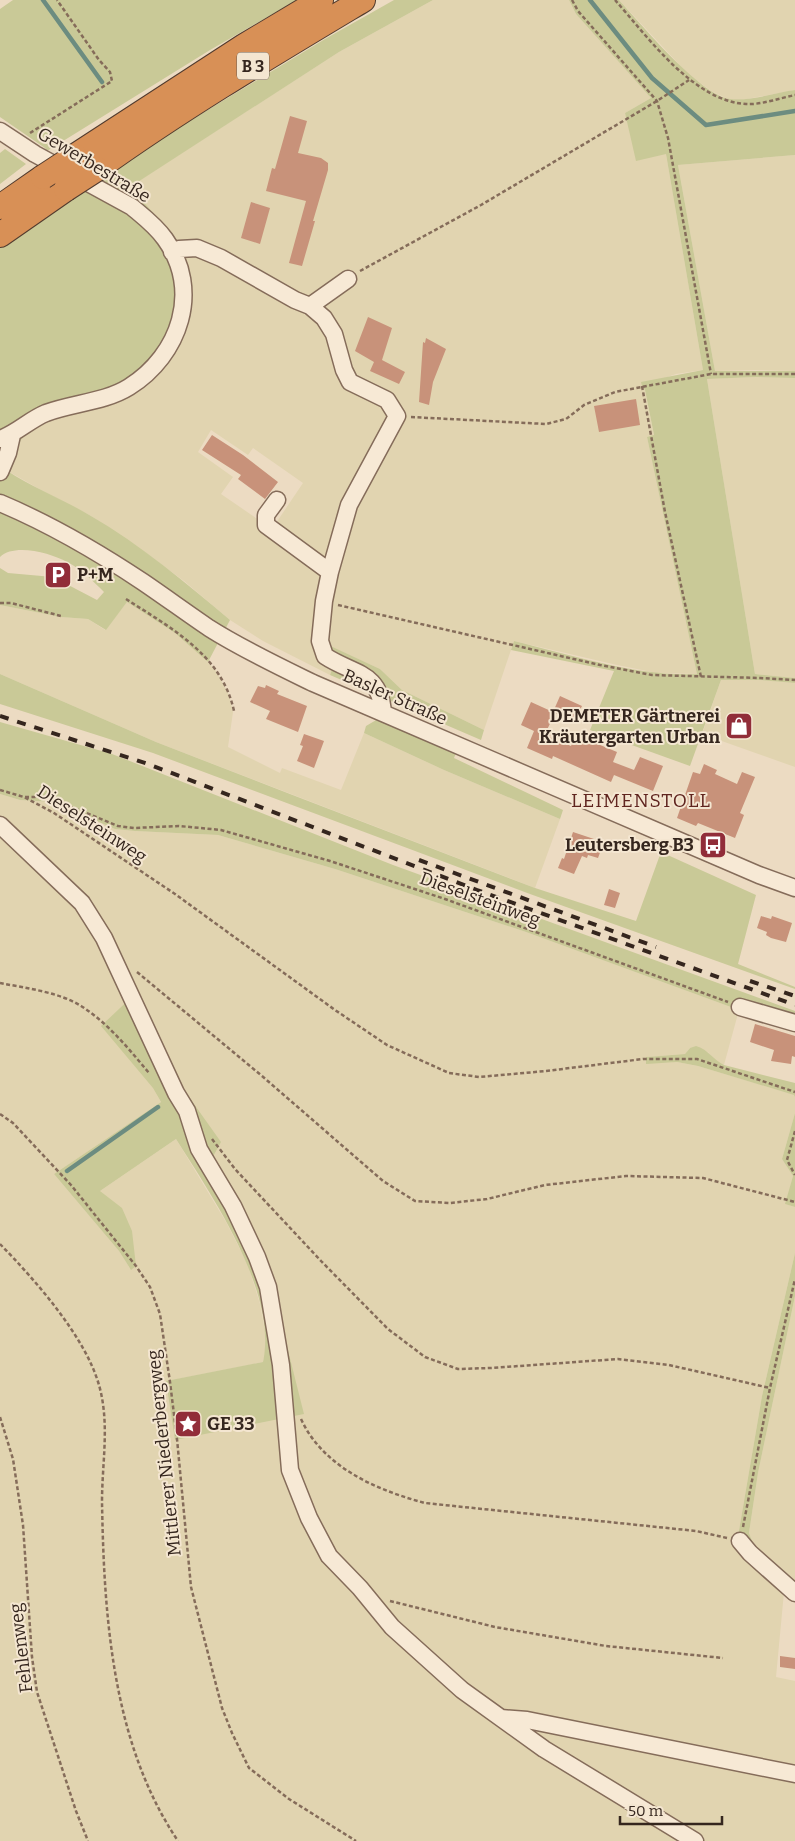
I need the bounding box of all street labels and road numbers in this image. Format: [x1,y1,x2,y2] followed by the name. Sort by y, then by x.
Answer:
[237,52,269,80] road number: B 3
[33,123,155,207] street label: Gewerbestraße
[339,664,451,730] street label: Basler Straße
[33,780,151,868] street label: Dieselsteinweg
[417,867,543,931] street label: Dieselsteinweg
[142,1349,186,1557] street label: Mittlerer Niederbergweg
[5,1602,37,1694] street label: Fehlenweg

